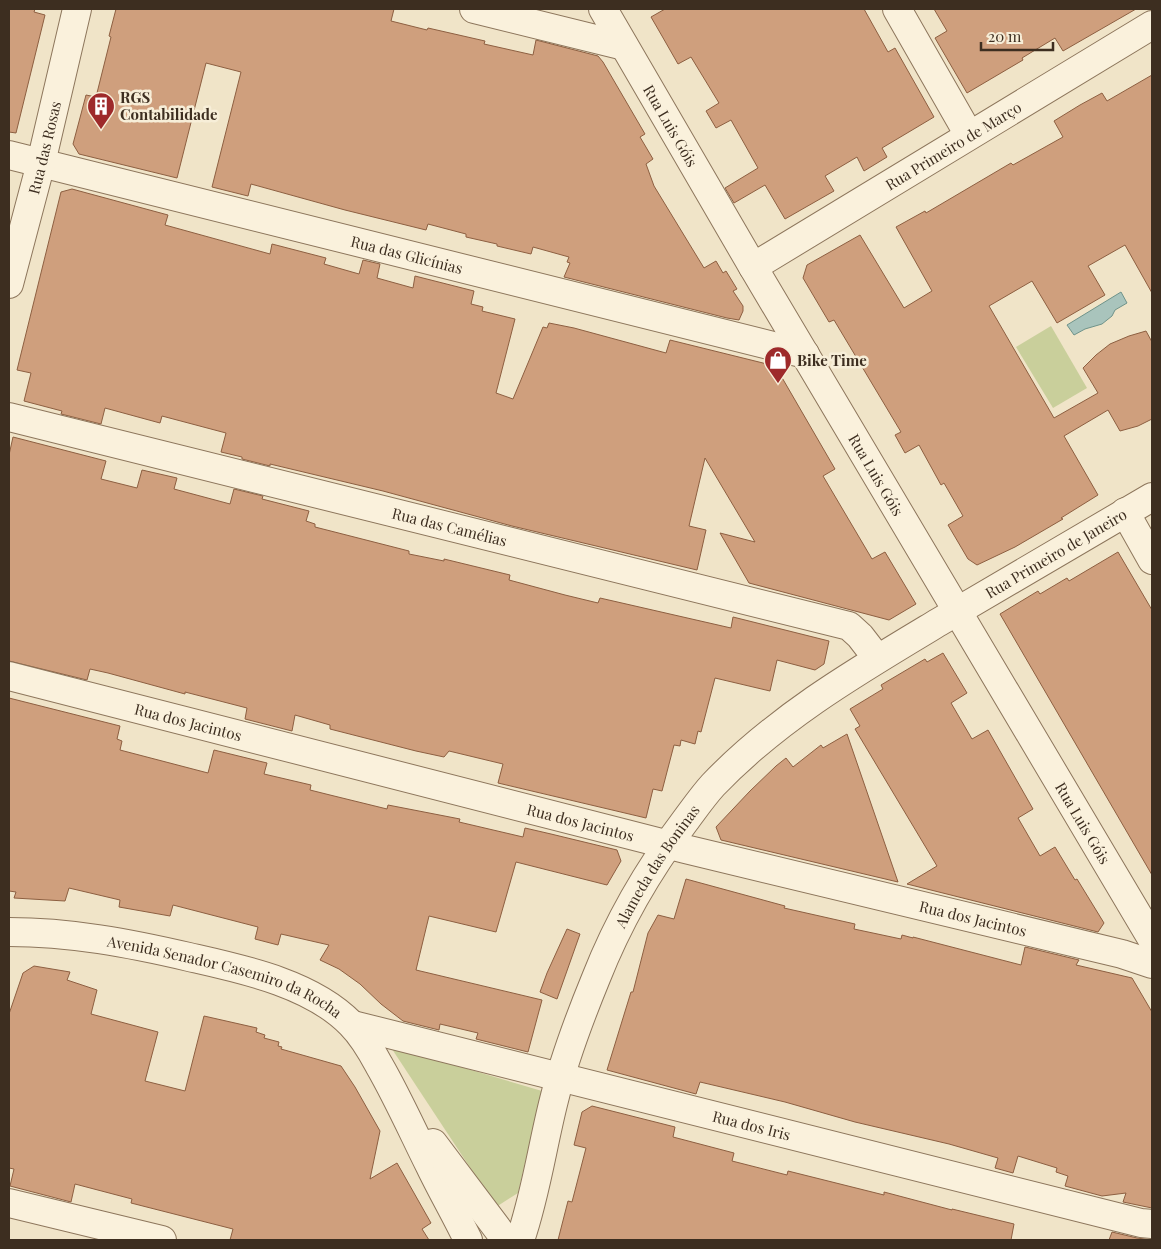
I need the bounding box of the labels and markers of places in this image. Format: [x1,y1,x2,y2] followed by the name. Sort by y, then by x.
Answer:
[120,87,218,124] place label: RGS Contabilidade
[86,91,116,130] building icon: RGS Contabilidade
[763,345,793,384] shop icon: Bike Time
[797,350,867,370] place label: Bike Time

